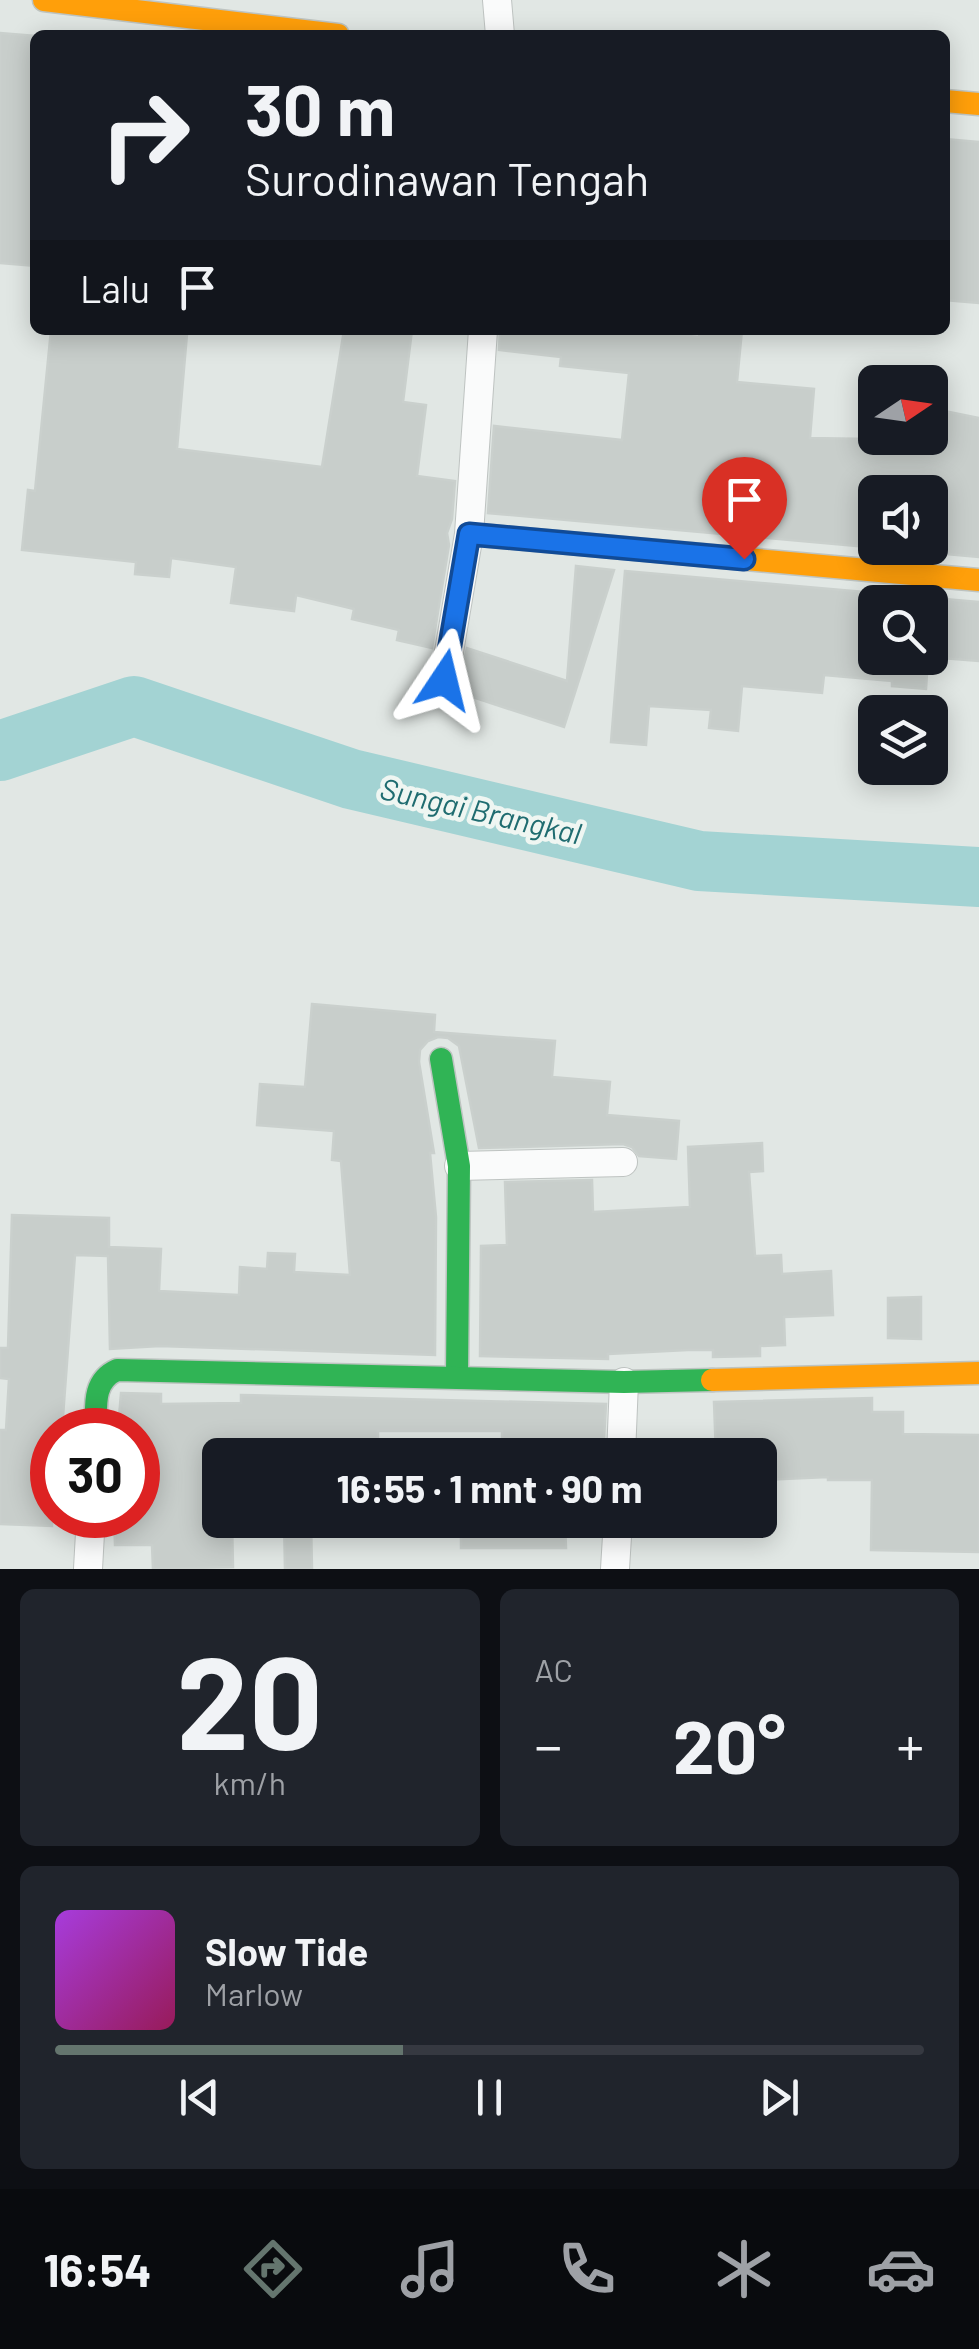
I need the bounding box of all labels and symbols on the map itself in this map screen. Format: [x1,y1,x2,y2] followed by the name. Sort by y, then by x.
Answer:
[858,365,948,455] north arrow
[702,457,787,560] pin
[392,628,496,732] position arrow
[377,769,585,851] water label: Sungai Brangkal
[30,1408,160,1538] speed limit sign: 30

